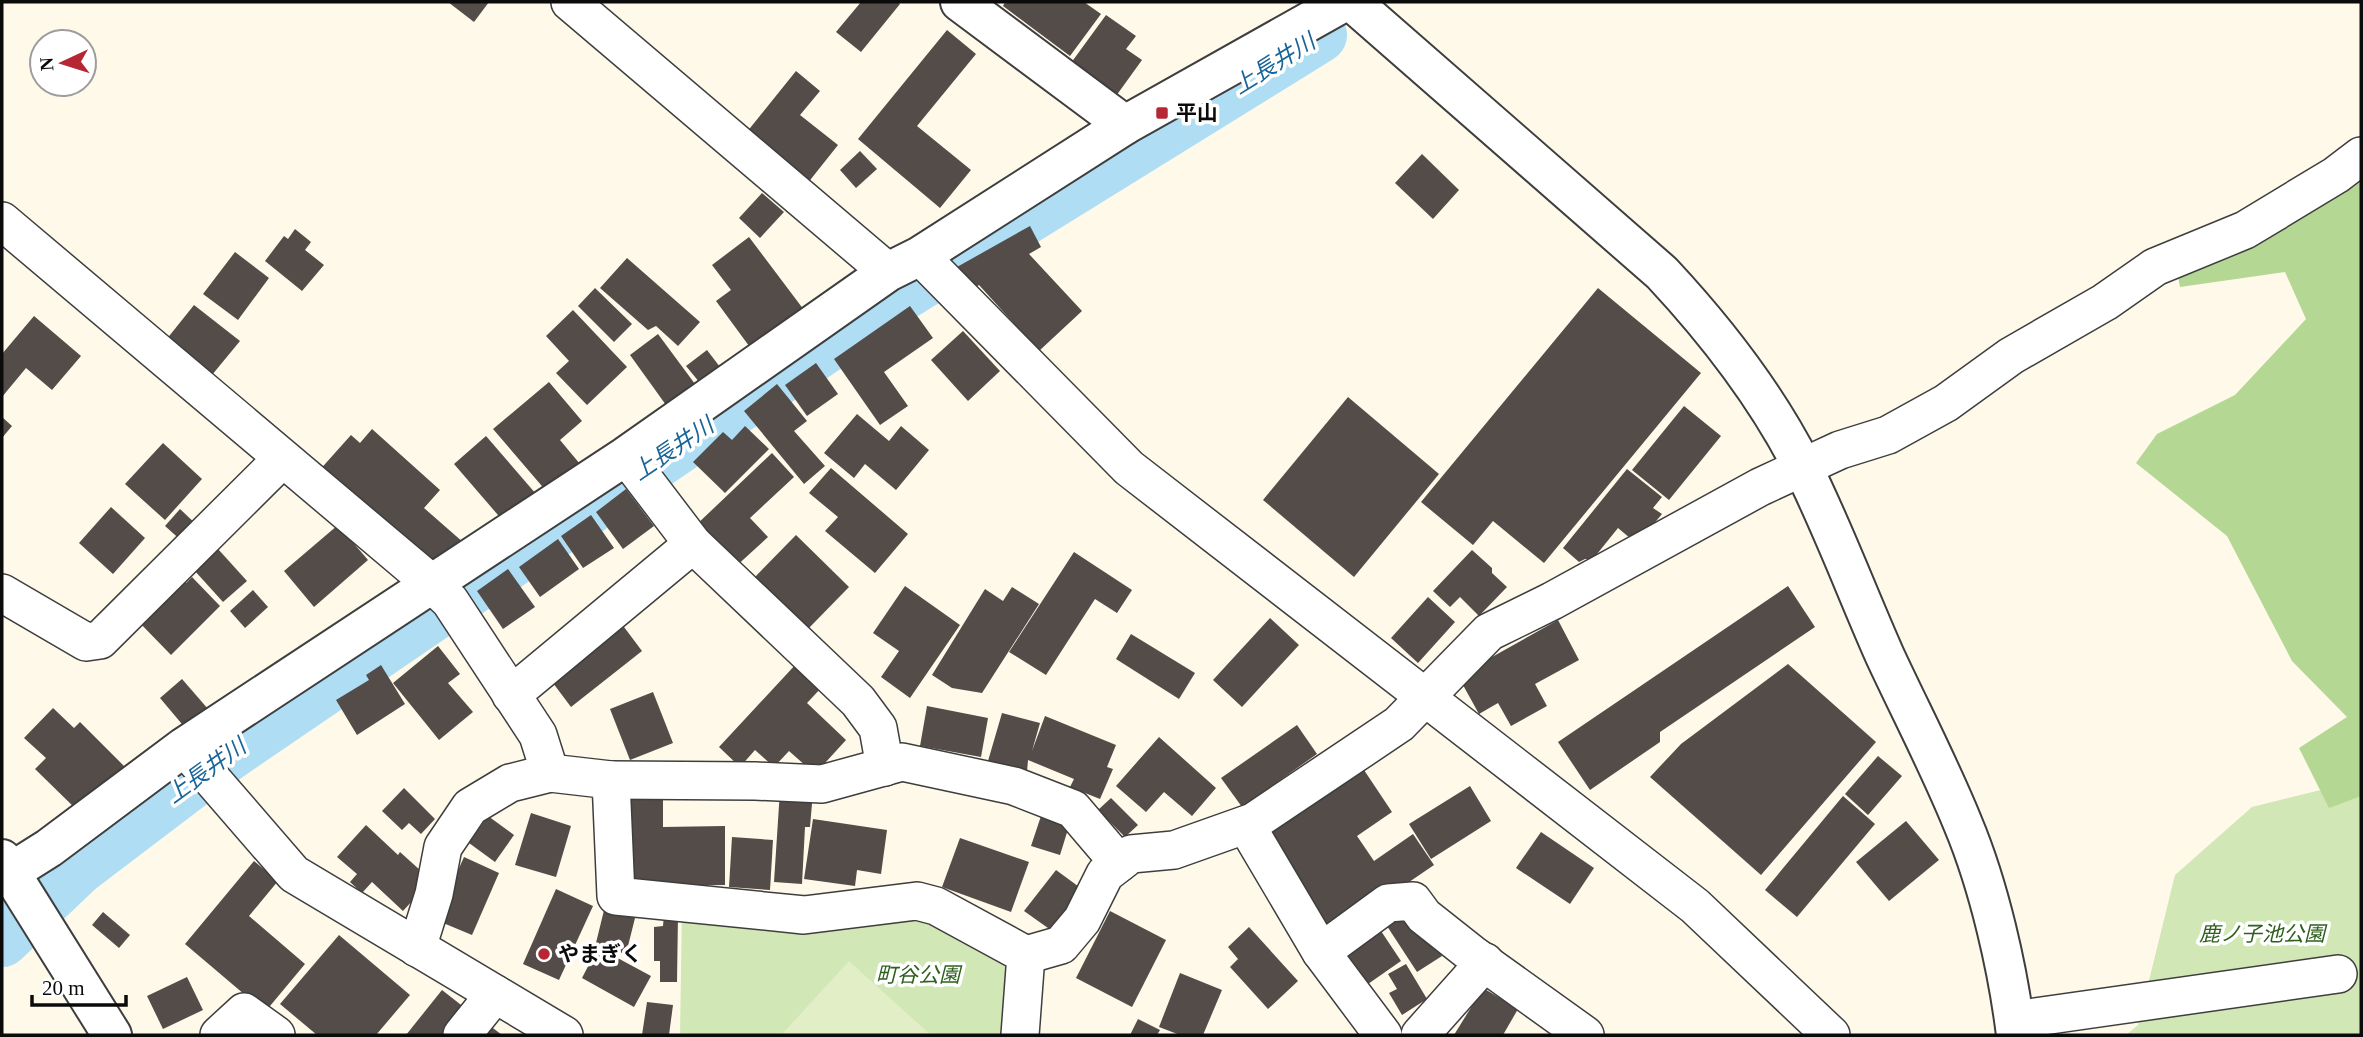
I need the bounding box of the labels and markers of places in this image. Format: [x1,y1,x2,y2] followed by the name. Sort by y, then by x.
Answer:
[1176,101,1218,125] place label: 平山
[1154,105,1170,121] marker: 平山
[558,942,642,966] place label: やまぎく
[536,946,552,962] marker: やまぎく

